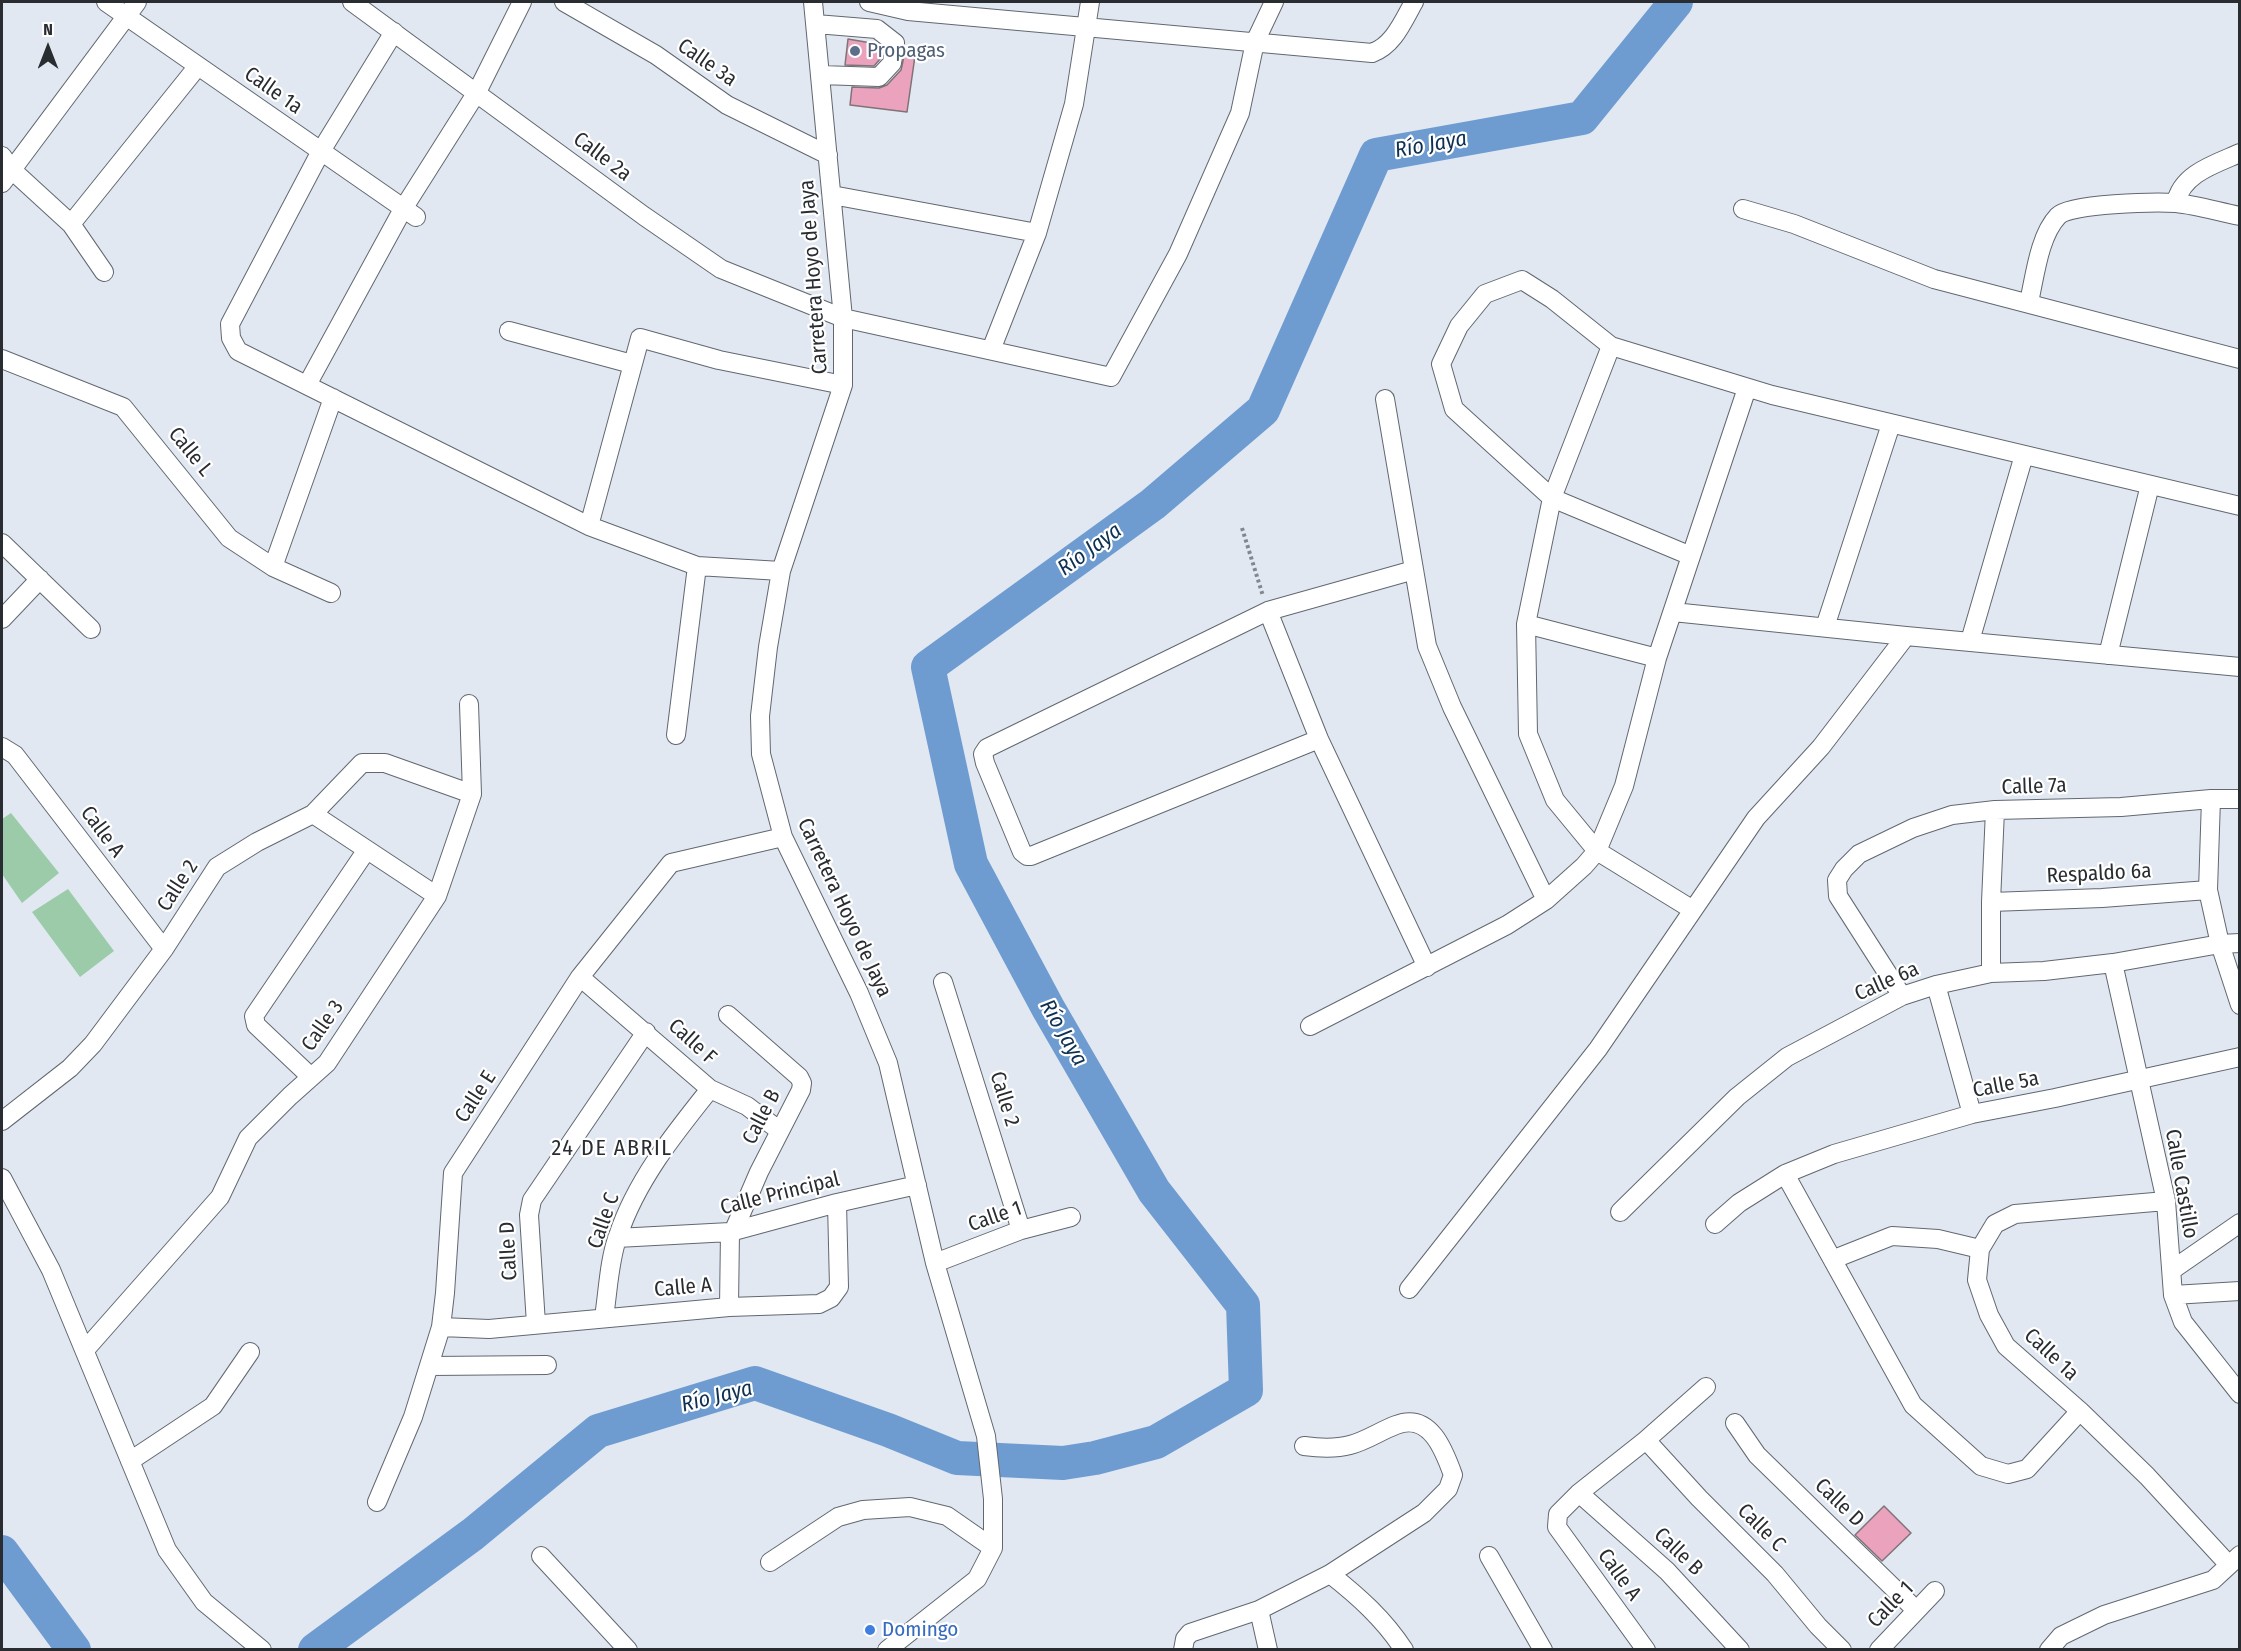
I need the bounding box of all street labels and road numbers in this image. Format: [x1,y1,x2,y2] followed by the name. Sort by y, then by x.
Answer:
[672,34,742,92] street label: Calle 3a
[239,62,307,120] street label: Calle 1a
[568,127,636,187] street label: Calle 2a
[795,179,833,375] street label: Carretera Hoyo de Jaya
[163,422,217,482] street label: Calle L
[2001,773,2067,801] street label: Calle 7a
[75,801,129,863] street label: Calle A
[791,814,897,1002] street label: Carretera Hoyo de Jaya
[152,856,204,916] street label: Calle 2
[2046,859,2152,889] street label: Respaldo 6a
[1851,957,1923,1007] street label: Calle 6a
[297,996,349,1056] street label: Calle 3
[663,1014,721,1070] street label: Calle F
[450,1066,502,1128] street label: Calle E
[1971,1066,2041,1104] street label: Calle 5a
[984,1068,1024,1130] street label: Calle 2
[738,1085,786,1149] street label: Calle B
[2159,1127,2203,1241] street label: Calle Castillo
[718,1167,842,1221] street label: Calle Principal
[583,1190,625,1252] street label: Calle C
[965,1196,1025,1238] street label: Calle 1
[495,1221,523,1281] street label: Calle D
[653,1273,713,1303] street label: Calle A
[2019,1324,2083,1386] street label: Calle 1a
[1809,1473,1869,1533] street label: Calle D
[1732,1499,1790,1557] street label: Calle C
[1648,1523,1708,1581] street label: Calle B
[1592,1544,1646,1606] street label: Calle A
[1863,1576,1919,1634] street label: Calle 1

